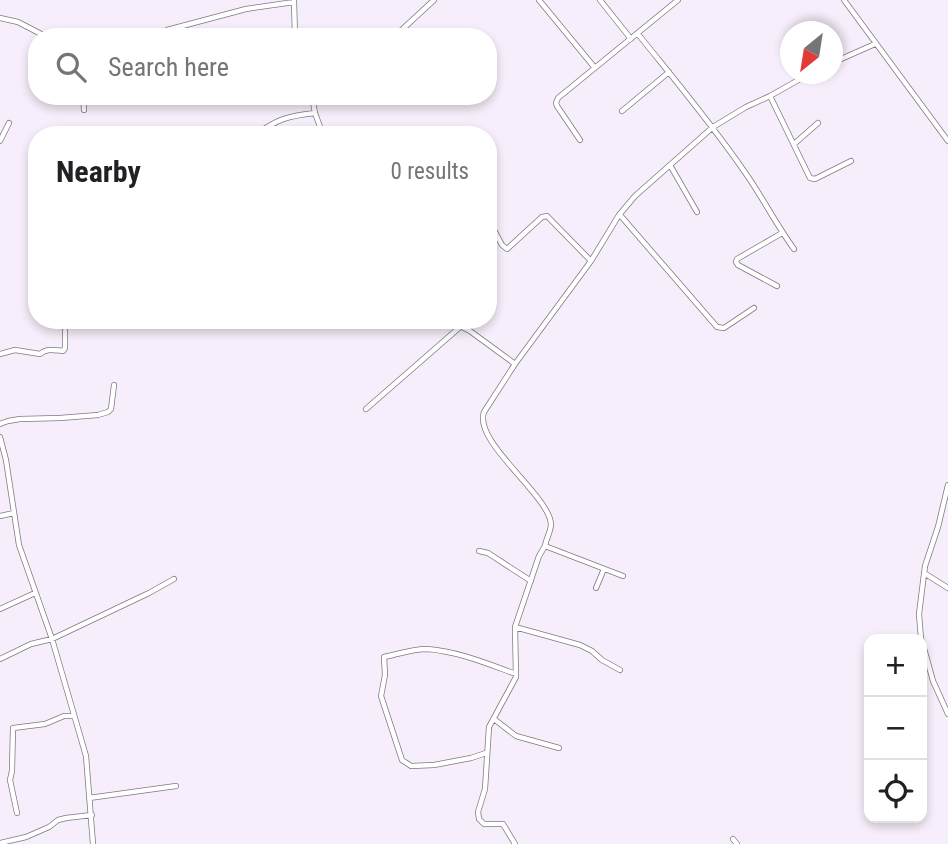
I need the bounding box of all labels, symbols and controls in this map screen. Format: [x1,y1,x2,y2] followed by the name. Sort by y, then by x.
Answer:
[780,21,843,84] north arrow
[28,28,497,105] search box
[52,48,90,86] icon: search
[108,52,229,82] text: Search here
[56,154,141,189] text: Nearby
[391,158,469,185] text: 0 results
[864,634,927,823] map controls
[864,634,927,697] button: +
[864,697,927,760] button: −
[864,760,927,823] button: locate

